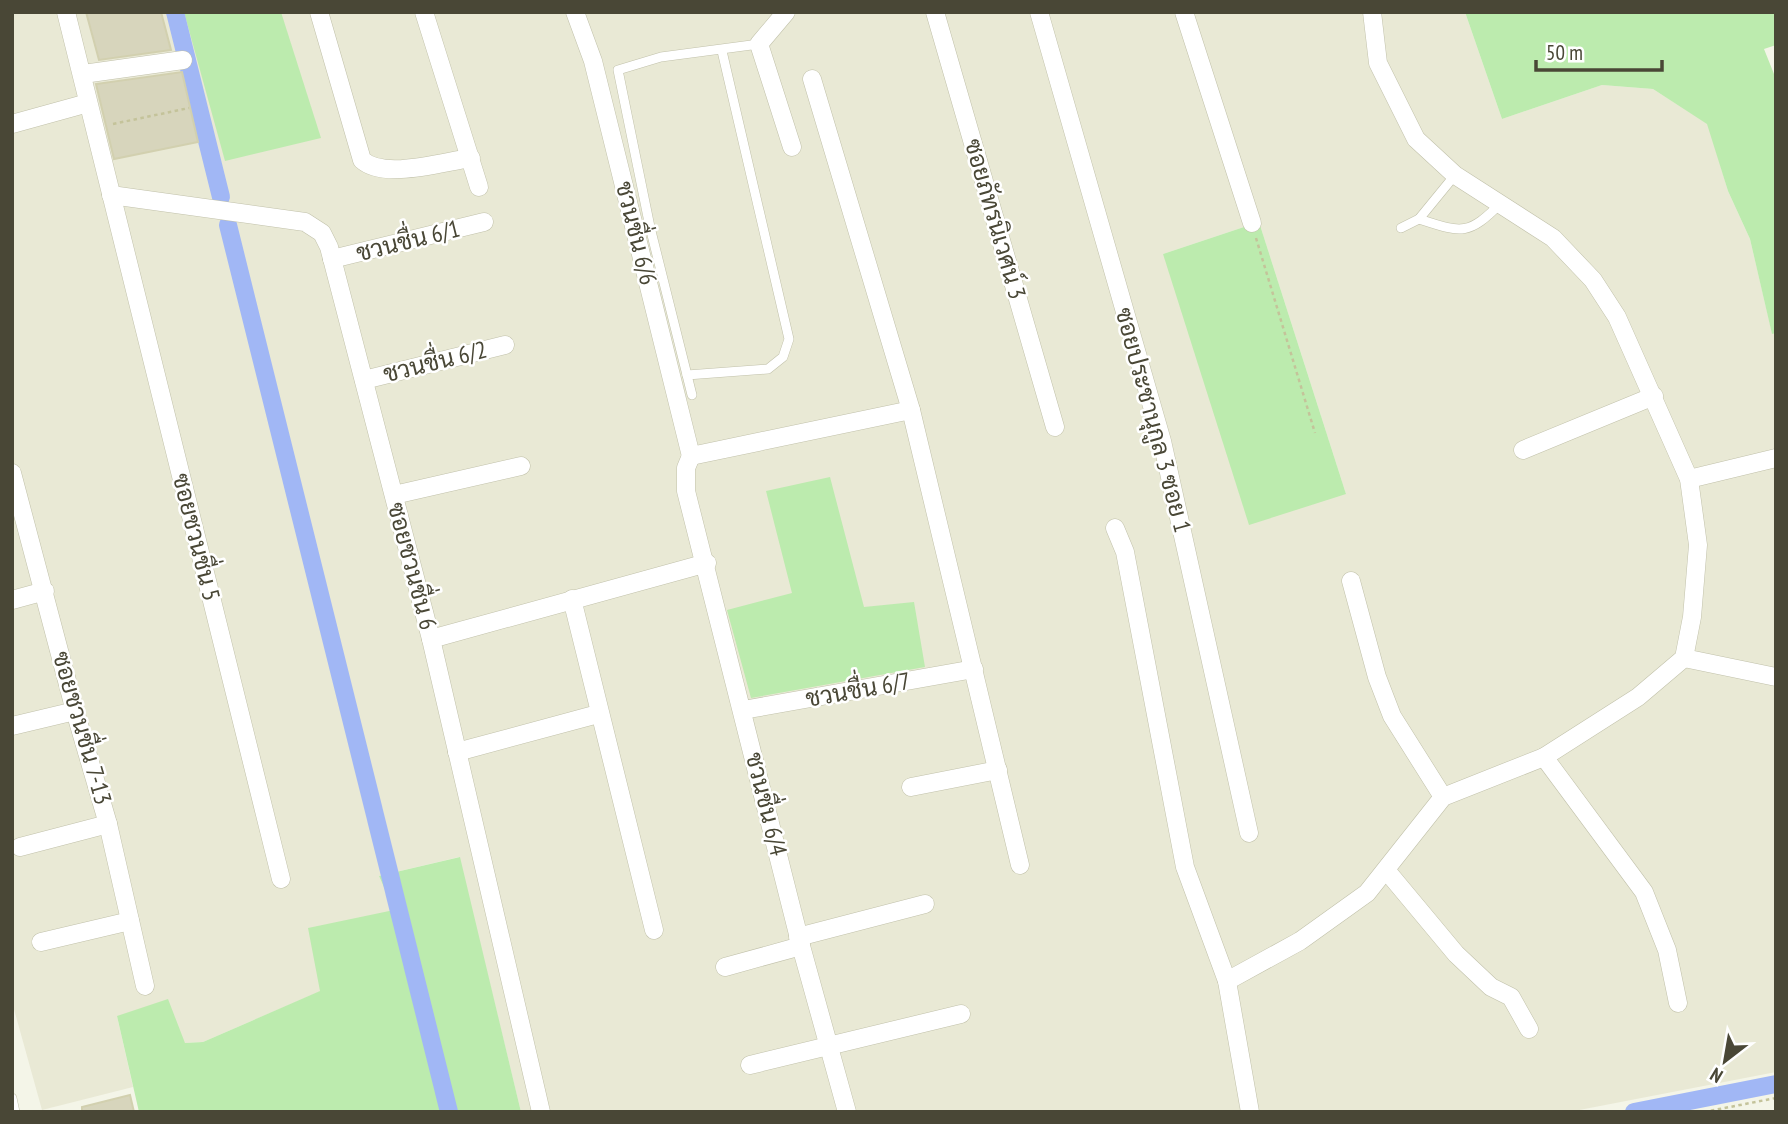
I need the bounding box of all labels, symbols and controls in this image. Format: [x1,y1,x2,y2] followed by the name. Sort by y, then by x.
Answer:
[1536,28,1662,72] scale bar
[1546,39,1583,66] text: 50 m
[958,135,1033,303] street label: ซอยภัทรนิเวศน์ 3
[609,177,669,288] street label: ชวนชื่น 6/6
[352,208,463,268] street label: ชวนชื่น 6/1
[1107,304,1198,536] street label: ซอยประชานุกูล 3 ซอย 1
[379,329,490,389] street label: ชวนชื่น 6/2
[166,469,232,604] street label: ซอยชวนชื่น 5
[381,498,449,633] street label: ซอยชวนชื่น 6
[46,646,124,808] street label: ซอยชวนชื่น 7-13
[802,660,913,714] street label: ชวนชื่น 6/7
[739,748,799,859] street label: ชวนชื่น 6/4
[1690,1026,1760,1096] north arrow
[1706,1063,1727,1089] text: N

